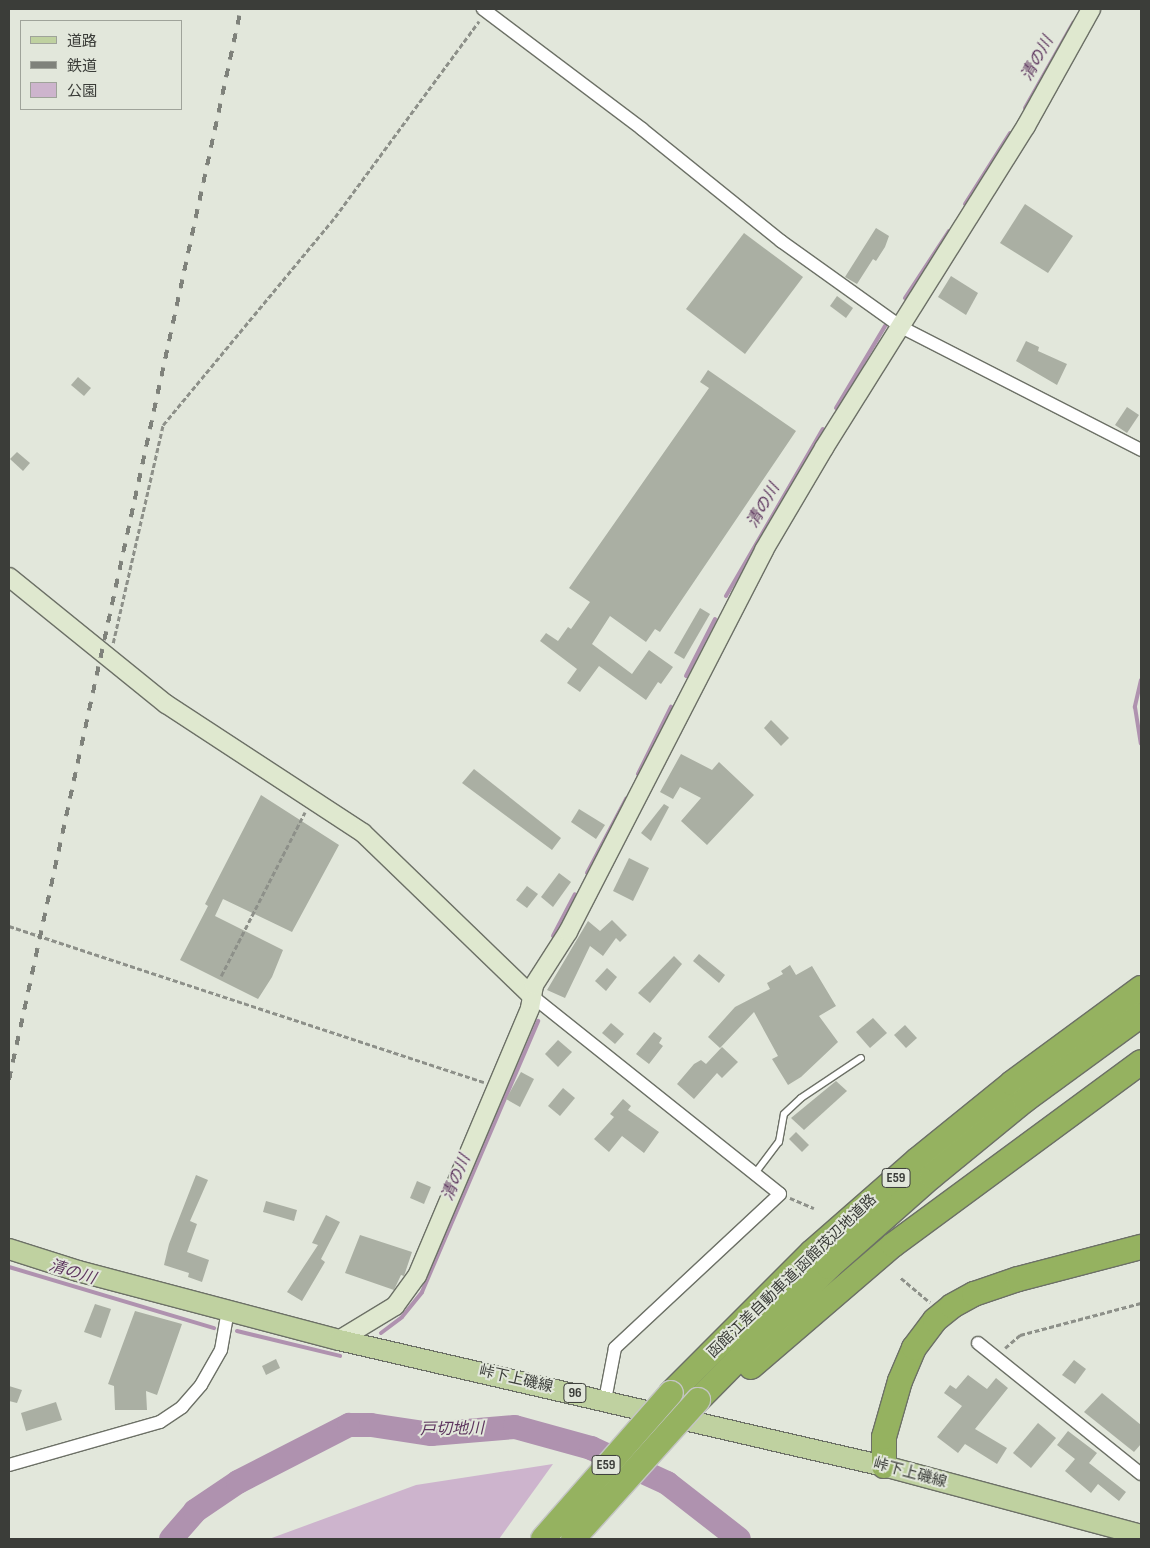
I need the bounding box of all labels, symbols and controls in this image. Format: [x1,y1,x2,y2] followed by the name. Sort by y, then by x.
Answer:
[20,20,182,110] legend
[67,32,97,51] text: 道路
[1018,33,1058,85] water label: 清の川
[67,57,97,76] text: 鉄道
[67,82,97,101] text: 公園
[744,480,784,532] water label: 清の川
[439,1152,475,1204] water label: 清の川
[881,1166,911,1190] road number: E59
[704,1190,880,1362] street label: 函館江差自動車道;函館茂辺地道路
[46,1257,98,1289] water label: 清の川
[477,1362,555,1396] street label: 峠下上磯線
[562,1382,588,1405] road number: 96
[420,1420,484,1440] water label: 戸切地川
[591,1454,621,1476] road number: E59
[871,1455,949,1491] street label: 峠下上磯線

